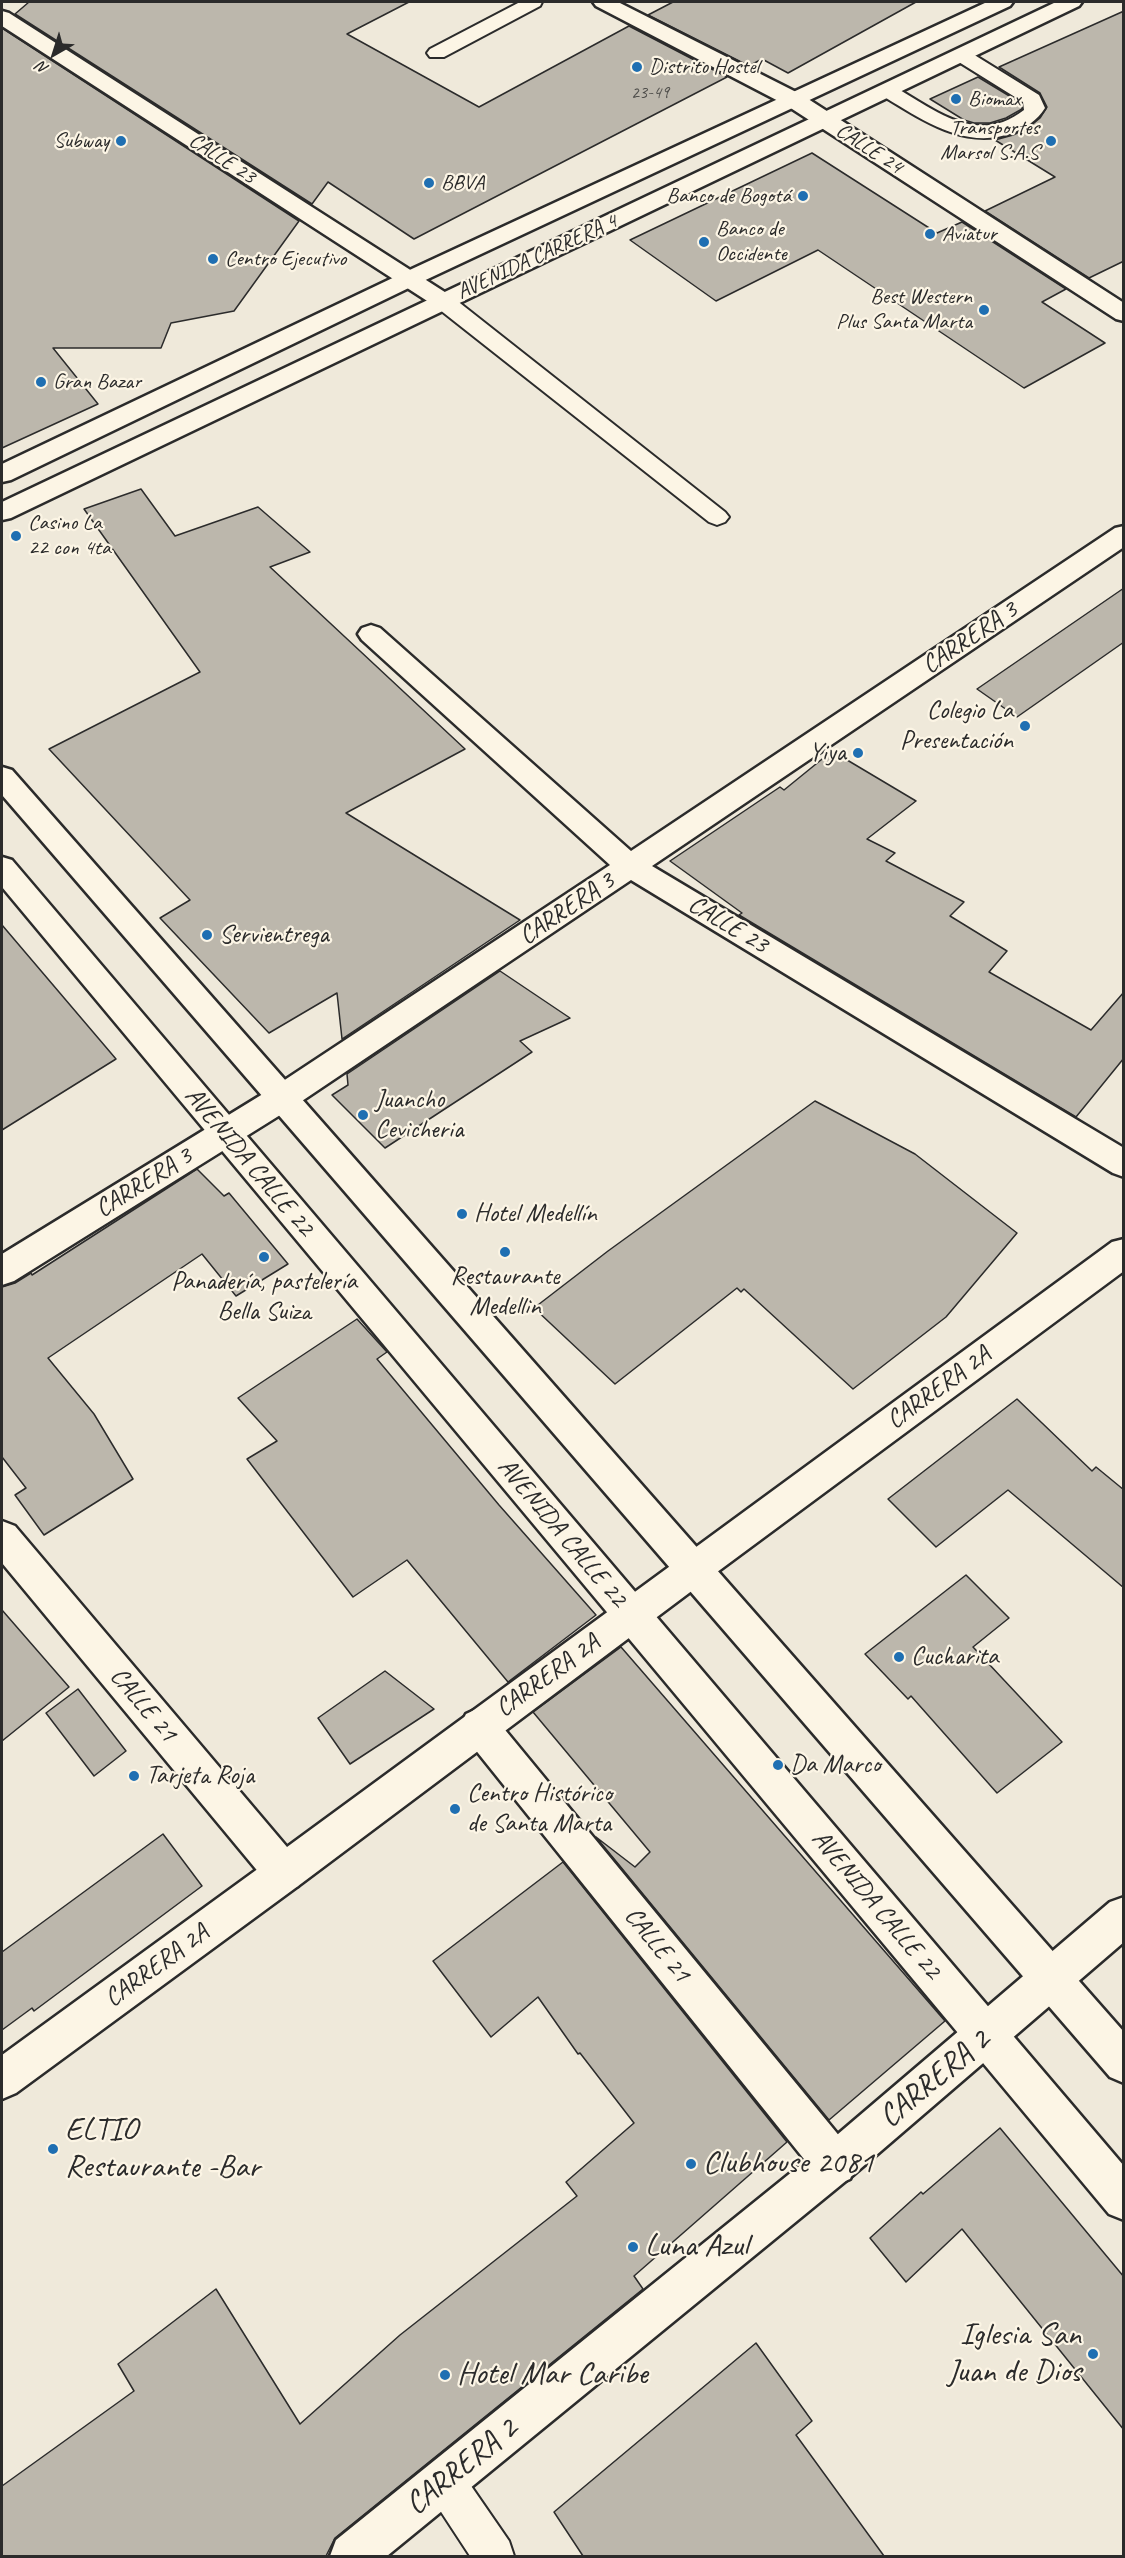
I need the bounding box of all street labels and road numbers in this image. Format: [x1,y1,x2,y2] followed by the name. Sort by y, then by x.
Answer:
[831,118,907,180] street label: CALLE 24
[184,128,260,190] street label: CALLE 23
[453,208,621,306] street label: AVENIDA CARRERA 4
[916,595,1024,681] street label: CARRERA 3
[513,866,621,952] street label: CARRERA 3
[682,889,774,961] street label: CALLE 23
[178,1081,320,1243] street label: AVENIDA CALLE 22
[90,1141,198,1225] street label: CARRERA 3
[881,1340,997,1436] street label: CARRERA 2A
[491,1452,633,1614] street label: AVENIDA CALLE 22
[490,1628,606,1724] street label: CARRERA 2A
[103,1661,183,1749] street label: CALLE 21
[805,1824,947,1986] street label: AVENIDA CALLE 22
[617,1901,697,1989] street label: CALLE 21
[99,1918,215,2014] street label: CARRERA 2A
[872,2022,998,2136] street label: CARRERA 2
[398,2410,526,2524] street label: CARRERA 2

